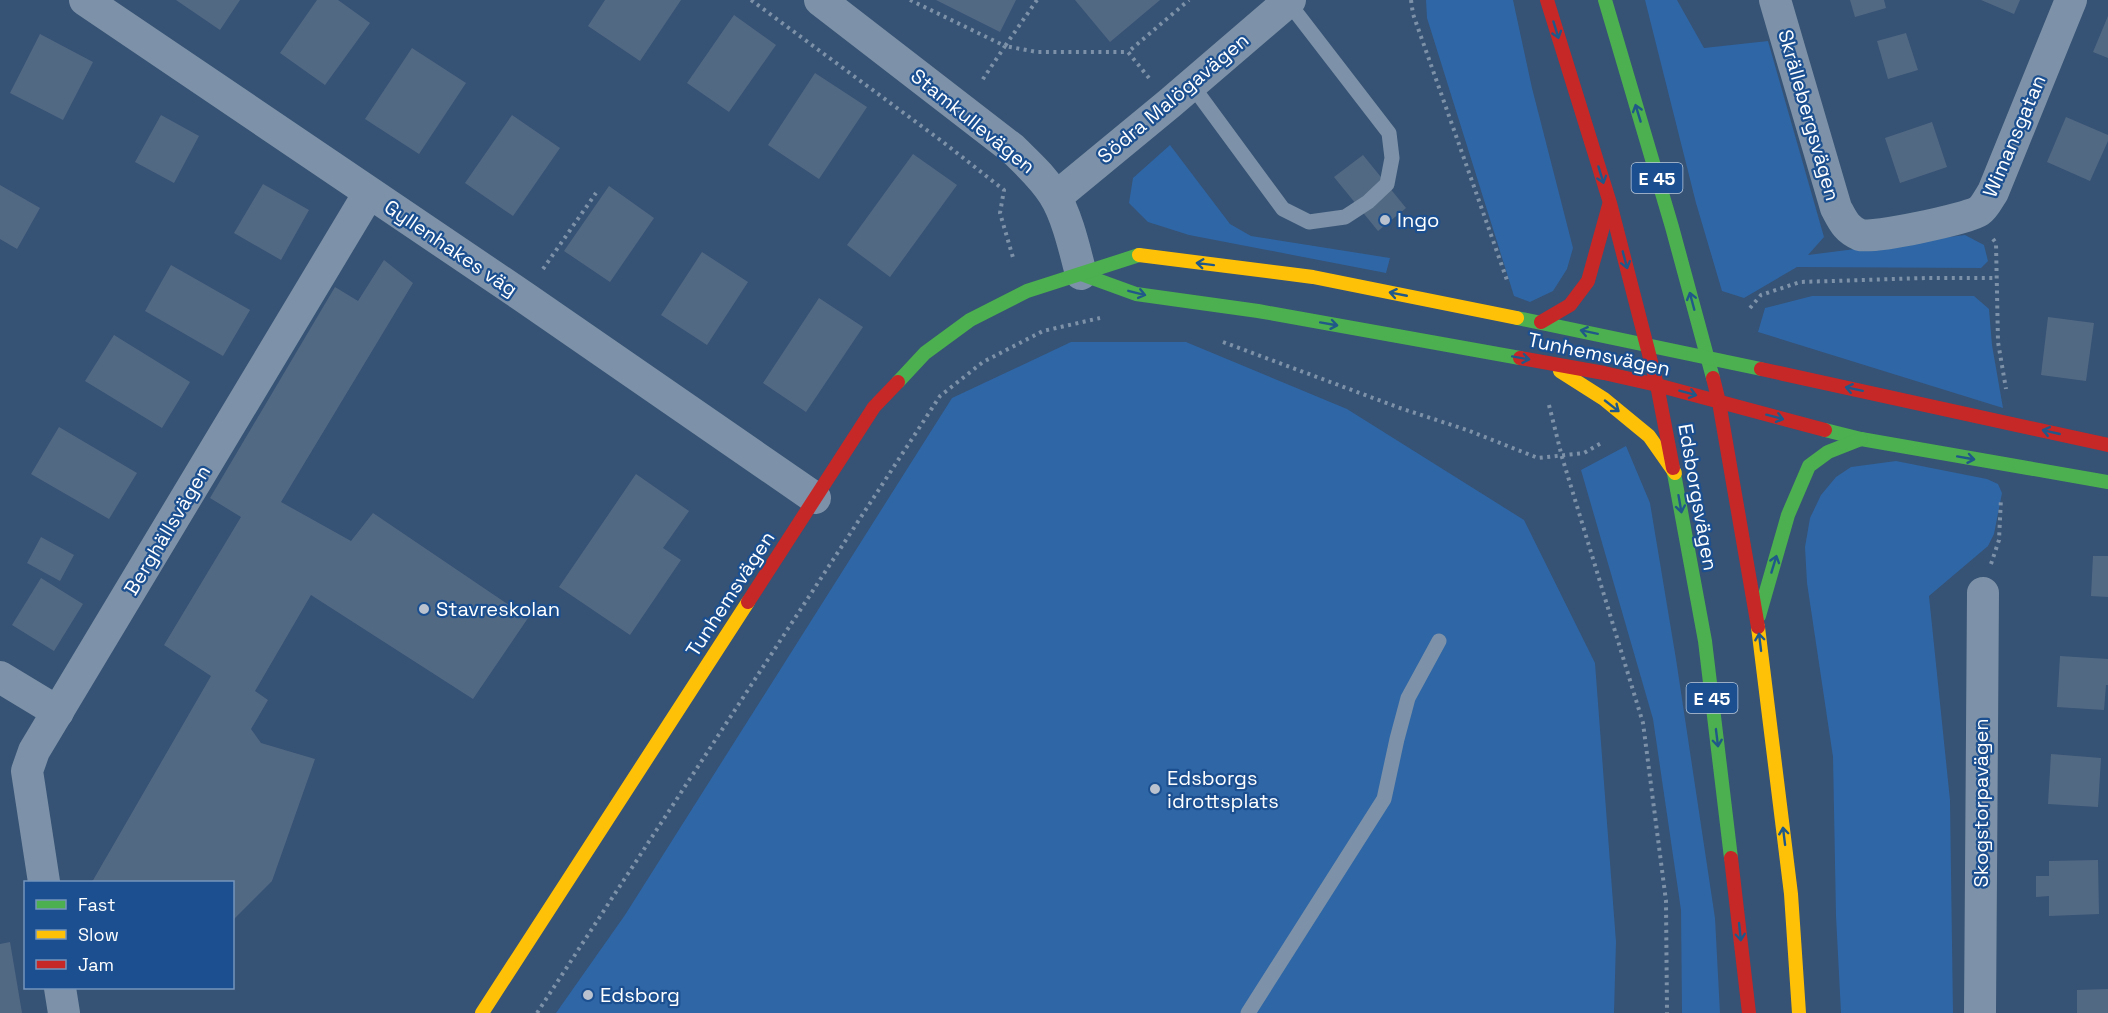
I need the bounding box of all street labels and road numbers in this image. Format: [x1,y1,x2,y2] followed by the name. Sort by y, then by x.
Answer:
[1772,26,1846,204] street label: Skrällebergsvägen
[1092,27,1254,169] street label: Södra Malögavägen
[905,63,1041,179] street label: Stamkullevägen
[1977,71,2051,201] street label: Wimansgatan
[1632,163,1682,193] road number: E 45
[379,194,523,302] street label: Gyllenhakes väg
[1525,326,1673,382] street label: Tunhemsvägen
[1672,421,1724,573] street label: Edsborgsvägen
[118,460,216,600] street label: Berghällsvägen
[680,526,780,662] street label: Tunhemsvägen
[1686,683,1738,713] road number: E 45
[1968,718,1994,888] street label: Skogstorpavägen

